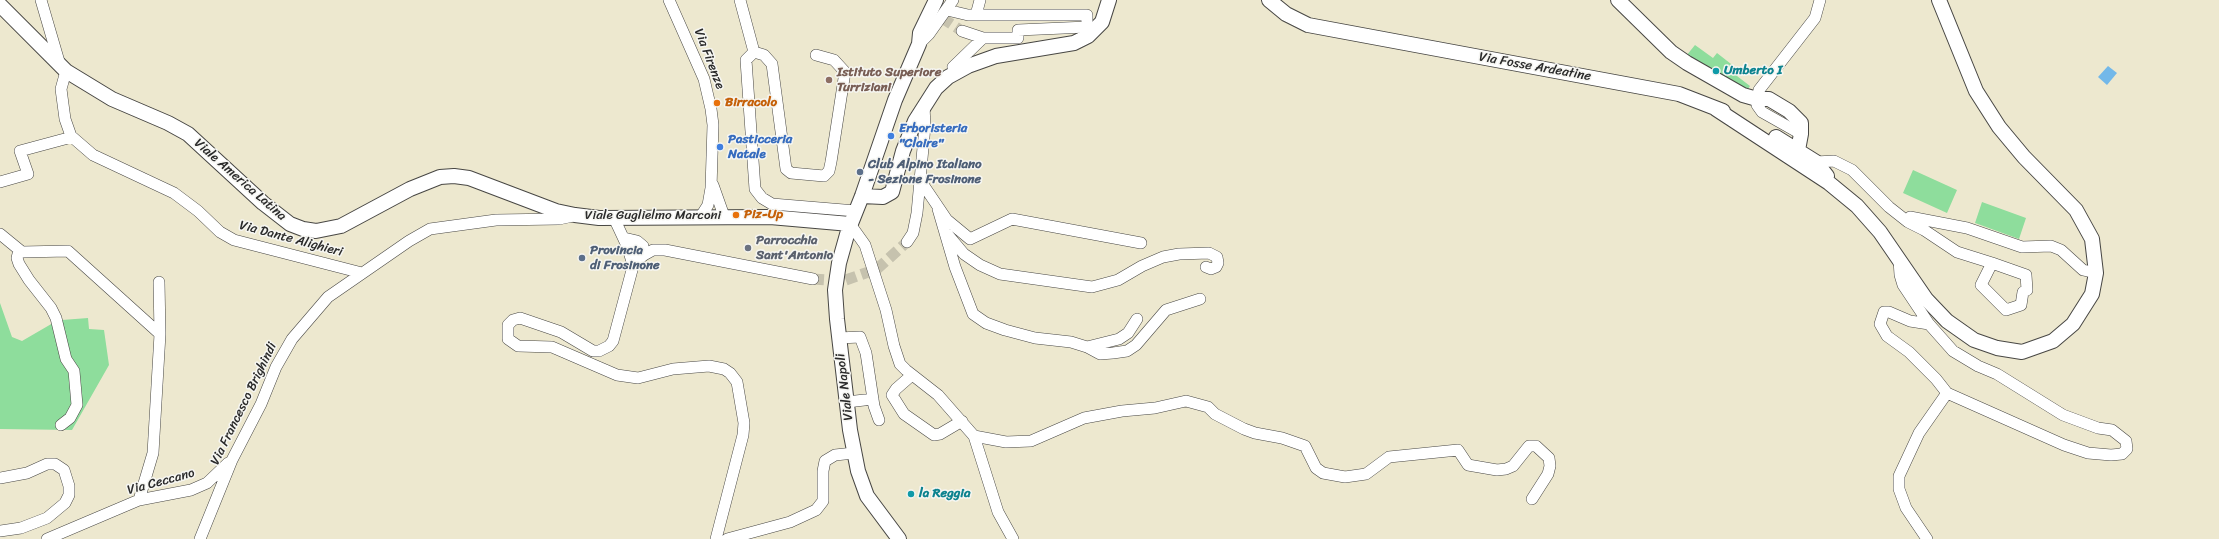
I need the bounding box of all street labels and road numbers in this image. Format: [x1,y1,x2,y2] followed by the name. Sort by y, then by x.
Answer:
[690,27,728,91] street label: Via Firenze
[1478,49,1592,85] street label: Via Fosse Ardeatine
[191,136,289,224] street label: Viale America Latina
[585,208,721,224] street label: Viale Guglielmo Marconi
[238,218,344,260] street label: Via Dante Alighieri
[208,340,280,468] street label: Via Francesco Brighindi
[833,353,857,421] street label: Viale Napoli
[126,466,196,498] street label: Via Ceccano

